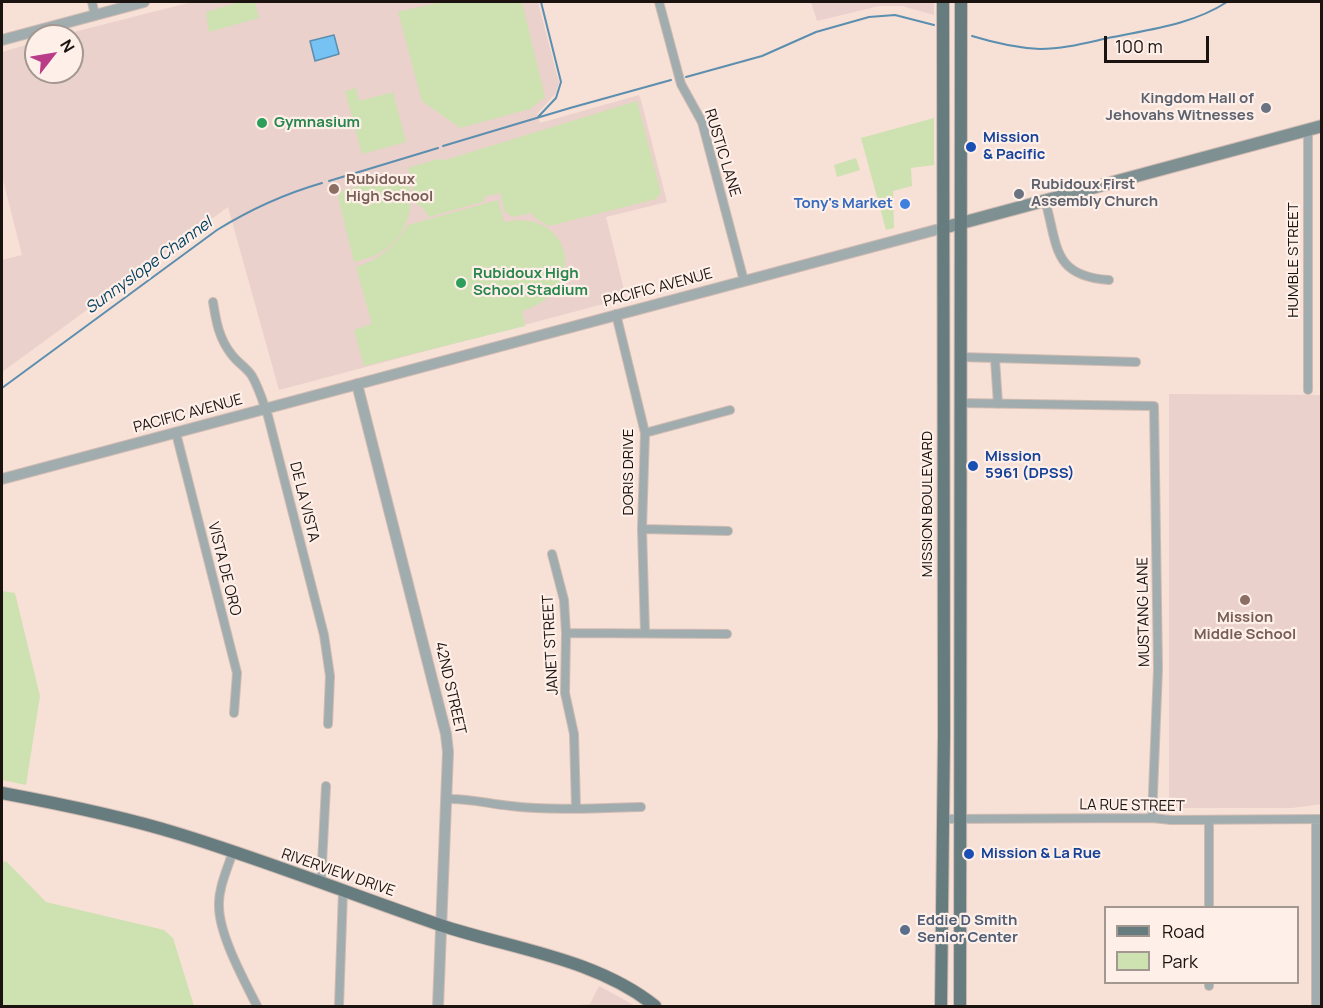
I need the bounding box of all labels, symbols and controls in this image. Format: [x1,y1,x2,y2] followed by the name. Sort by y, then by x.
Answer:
[24,24,84,84] north arrow
[1107,24,1212,62] scale bar
[1115,34,1163,58] text: 100 m
[55,35,80,56] text: N
[1105,90,1254,125] place label: Kingdom Hall of Jehovahs Witnesses
[1259,101,1273,115] marker: Kingdom Hall of Jehovahs Witnesses
[700,107,744,199] street label: RUSTIC LANE
[274,114,360,132] place label: Gymnasium
[255,116,269,130] marker: Gymnasium
[983,129,1045,164] place label: Mission & Pacific
[964,140,978,154] marker: Mission & Pacific
[346,171,433,206] place label: Rubidoux High School
[1031,176,1158,211] place label: Rubidoux First Assembly Church
[327,182,341,196] marker: Rubidoux High School
[1012,187,1026,201] marker: Rubidoux First Assembly Church
[794,195,893,213] place label: Tony's Market
[898,197,912,211] marker: Tony's Market
[1285,202,1303,318] street label: HUMBLE STREET
[82,214,216,318] water label: Sunnyslope Channel
[473,265,588,300] place label: Rubidoux High School Stadium
[602,265,714,311] street label: PACIFIC AVENUE
[454,276,468,290] marker: Rubidoux High School Stadium
[132,391,244,437] street label: PACIFIC AVENUE
[620,429,638,515] street label: DORIS DRIVE
[919,431,937,577] street label: MISSION BOULEVARD
[985,448,1075,483] place label: Mission 5961 (DPSS)
[966,459,980,473] marker: Mission 5961 (DPSS)
[285,460,323,544] street label: DE LA VISTA
[204,520,244,618] street label: VISTA DE ORO
[1134,557,1154,667] street label: MUSTANG LANE
[1238,593,1252,607] marker: Mission Middle School
[539,594,563,696] street label: JANET STREET
[1194,609,1296,644] place label: Mission Middle School
[431,640,469,736] street label: 42ND STREET
[1079,796,1185,816] street label: LA RUE STREET
[279,845,397,901] street label: RIVERVIEW DRIVE
[981,845,1101,863] place label: Mission & La Rue
[962,847,976,861] marker: Mission & La Rue
[1104,906,1299,984] legend
[917,912,1018,947] place label: Eddie D Smith Senior Center
[1162,919,1205,943] text: Road
[898,923,912,937] marker: Eddie D Smith Senior Center
[1162,949,1198,973] text: Park

